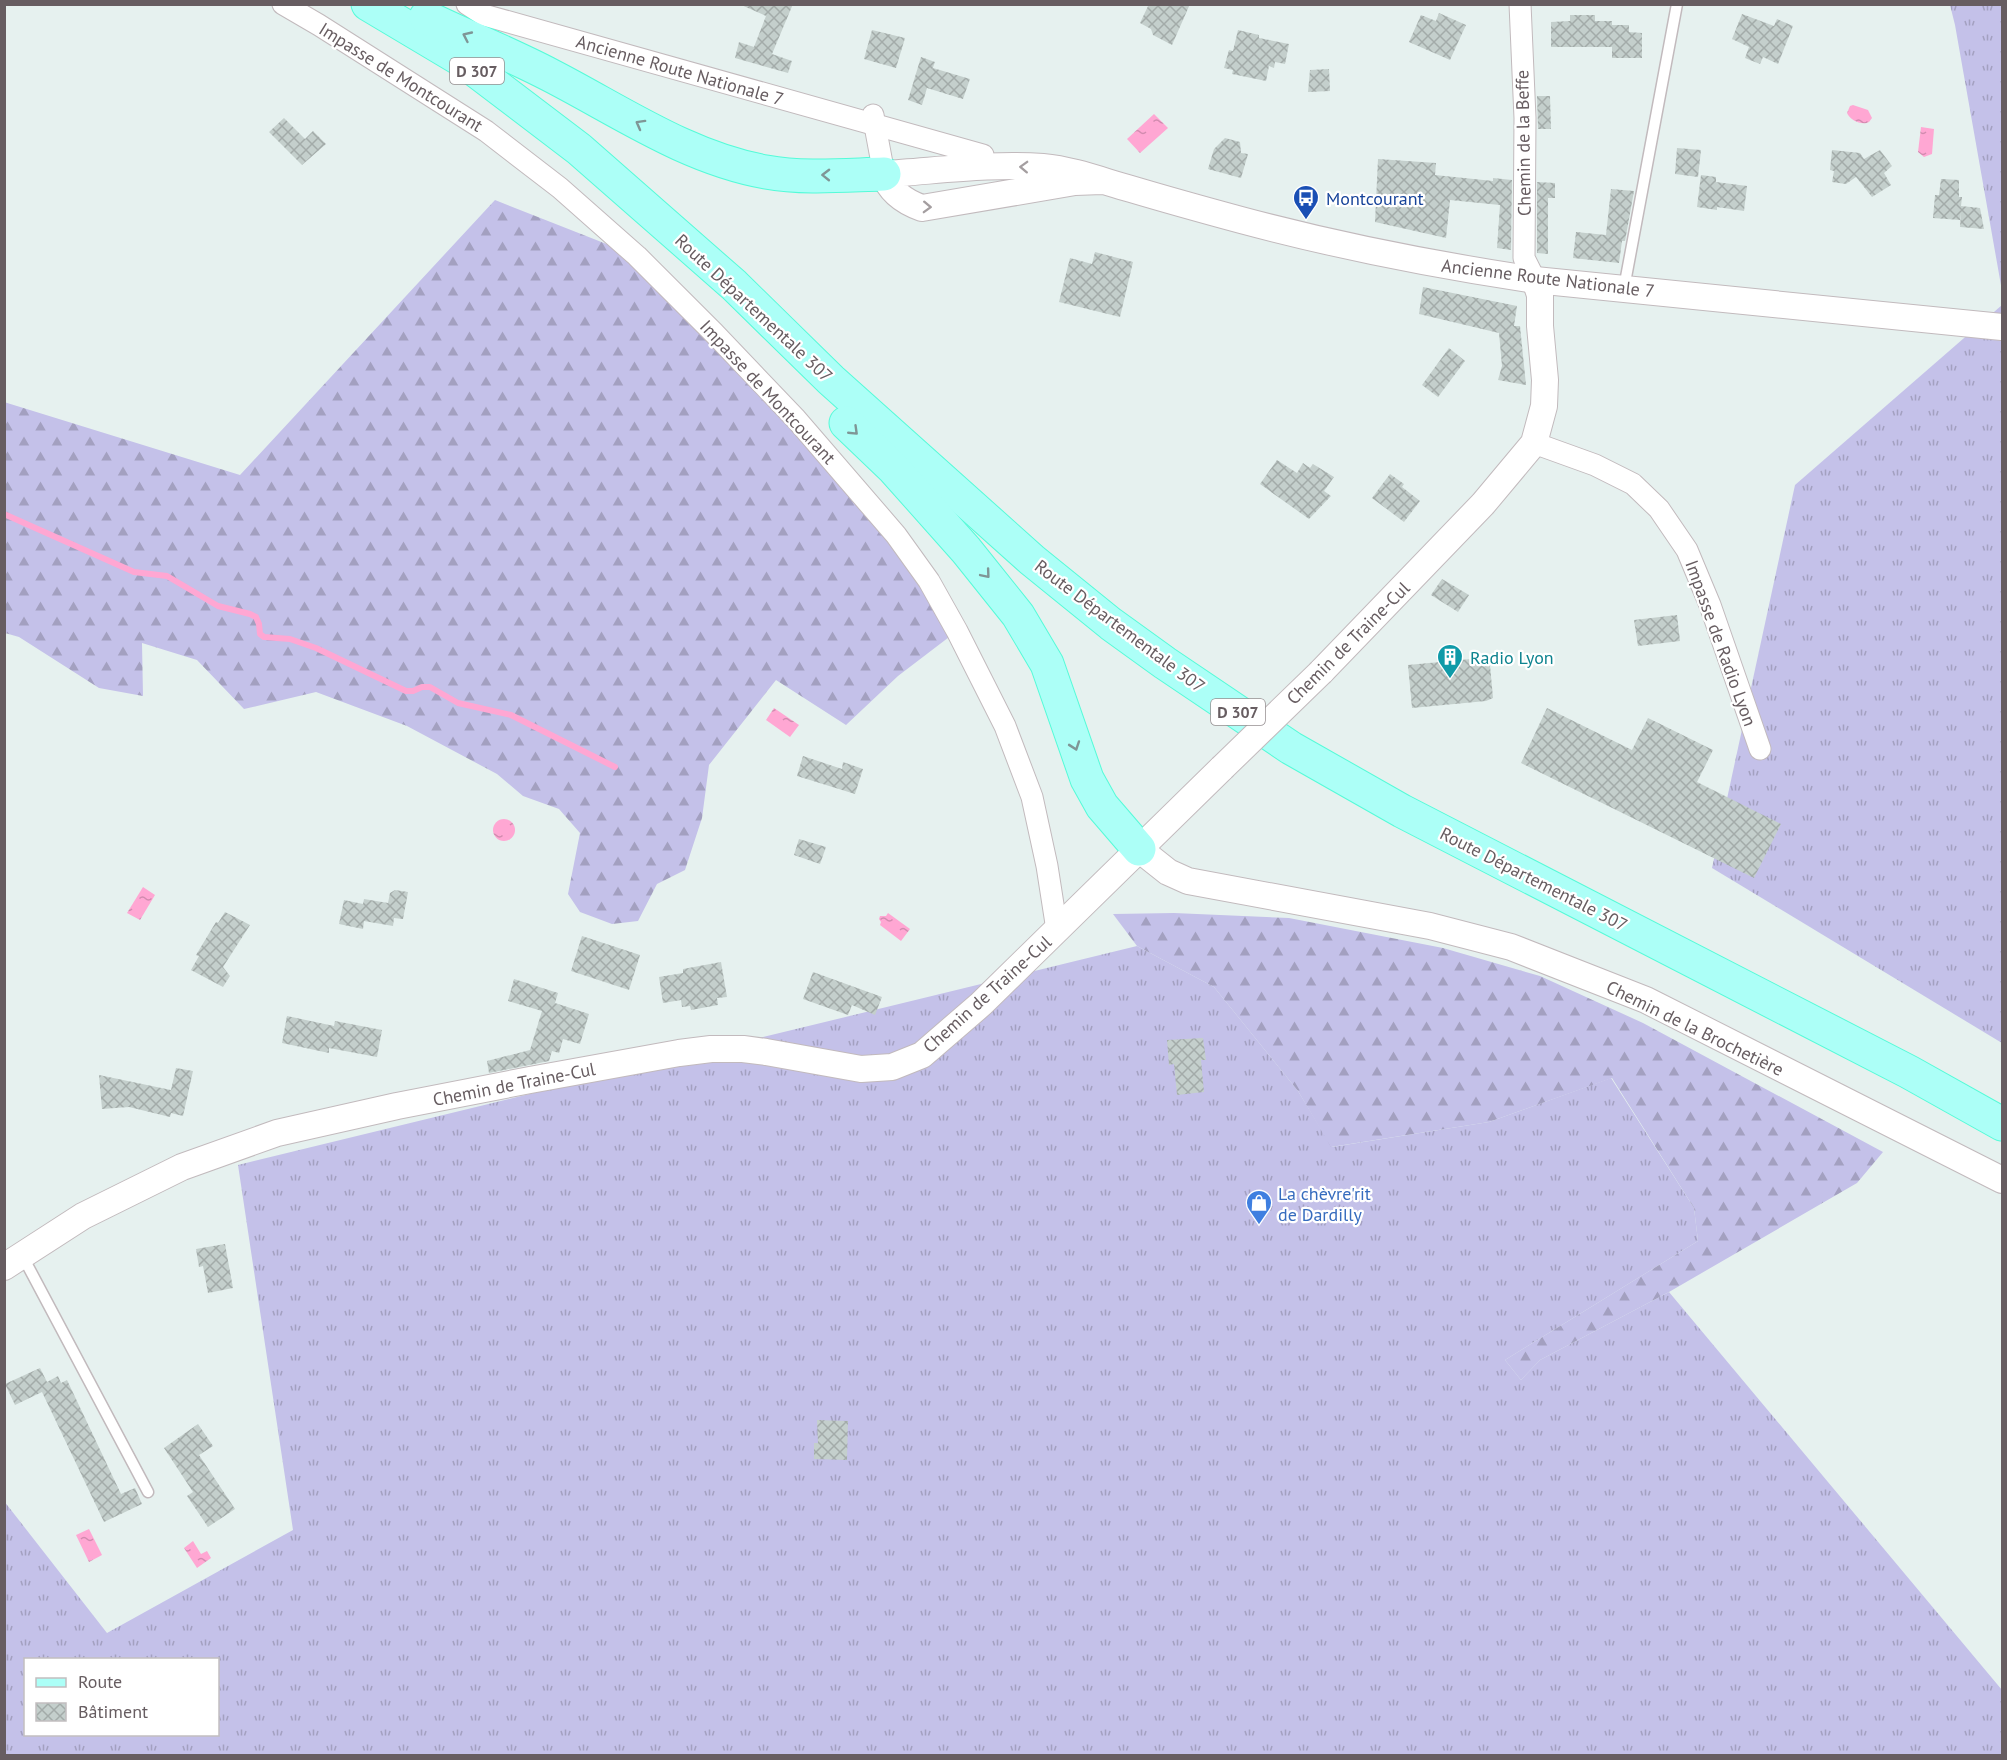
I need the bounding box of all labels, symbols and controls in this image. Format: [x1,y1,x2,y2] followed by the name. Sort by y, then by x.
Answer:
[315,17,487,137] street label: Impasse de Montcourant
[574,29,786,111] street label: Ancienne Route Nationale 7
[462,32,473,44] one-way arrow
[450,58,504,84] road number: D 307
[1510,70,1536,216] street label: Chemin de la Beffe
[636,120,647,131] one-way arrow
[1020,160,1029,173] one-way arrow
[821,169,830,182] one-way arrow
[1291,183,1321,221] bus stop icon: Montcourant
[1326,187,1424,210] place label: Montcourant
[923,200,932,213] one-way arrow
[670,229,838,387] street label: Route Départementale 307
[1440,254,1656,302] street label: Ancienne Route Nationale 7
[695,315,841,469] street label: Impasse de Montcourant
[847,424,858,435] one-way arrow
[1030,554,1210,698] street label: Route Départementale 307
[1680,557,1762,729] street label: Impasse de Radio Lyon
[979,567,990,578] one-way arrow
[1282,576,1415,709] street label: Chemin de Traine-Cul
[1435,642,1465,680] building icon: Radio Lyon
[1470,646,1554,669] place label: Radio Lyon
[1211,699,1265,725] road number: D 307
[1068,740,1081,750] one-way arrow
[1436,822,1632,936] street label: Route Départementale 307
[918,930,1056,1058] street label: Chemin de Traine-Cul
[1602,975,1788,1081] street label: Chemin de la Brochetière
[431,1057,598,1111] street label: Chemin de Traine-Cul
[1278,1182,1371,1226] place label: La chèvre'rit de Dardilly
[1244,1188,1274,1226] shop icon: La chèvre'rit de Dardilly
[24,1658,219,1736] legend
[78,1670,122,1693] text: Route
[78,1700,148,1723] text: Bâtiment

